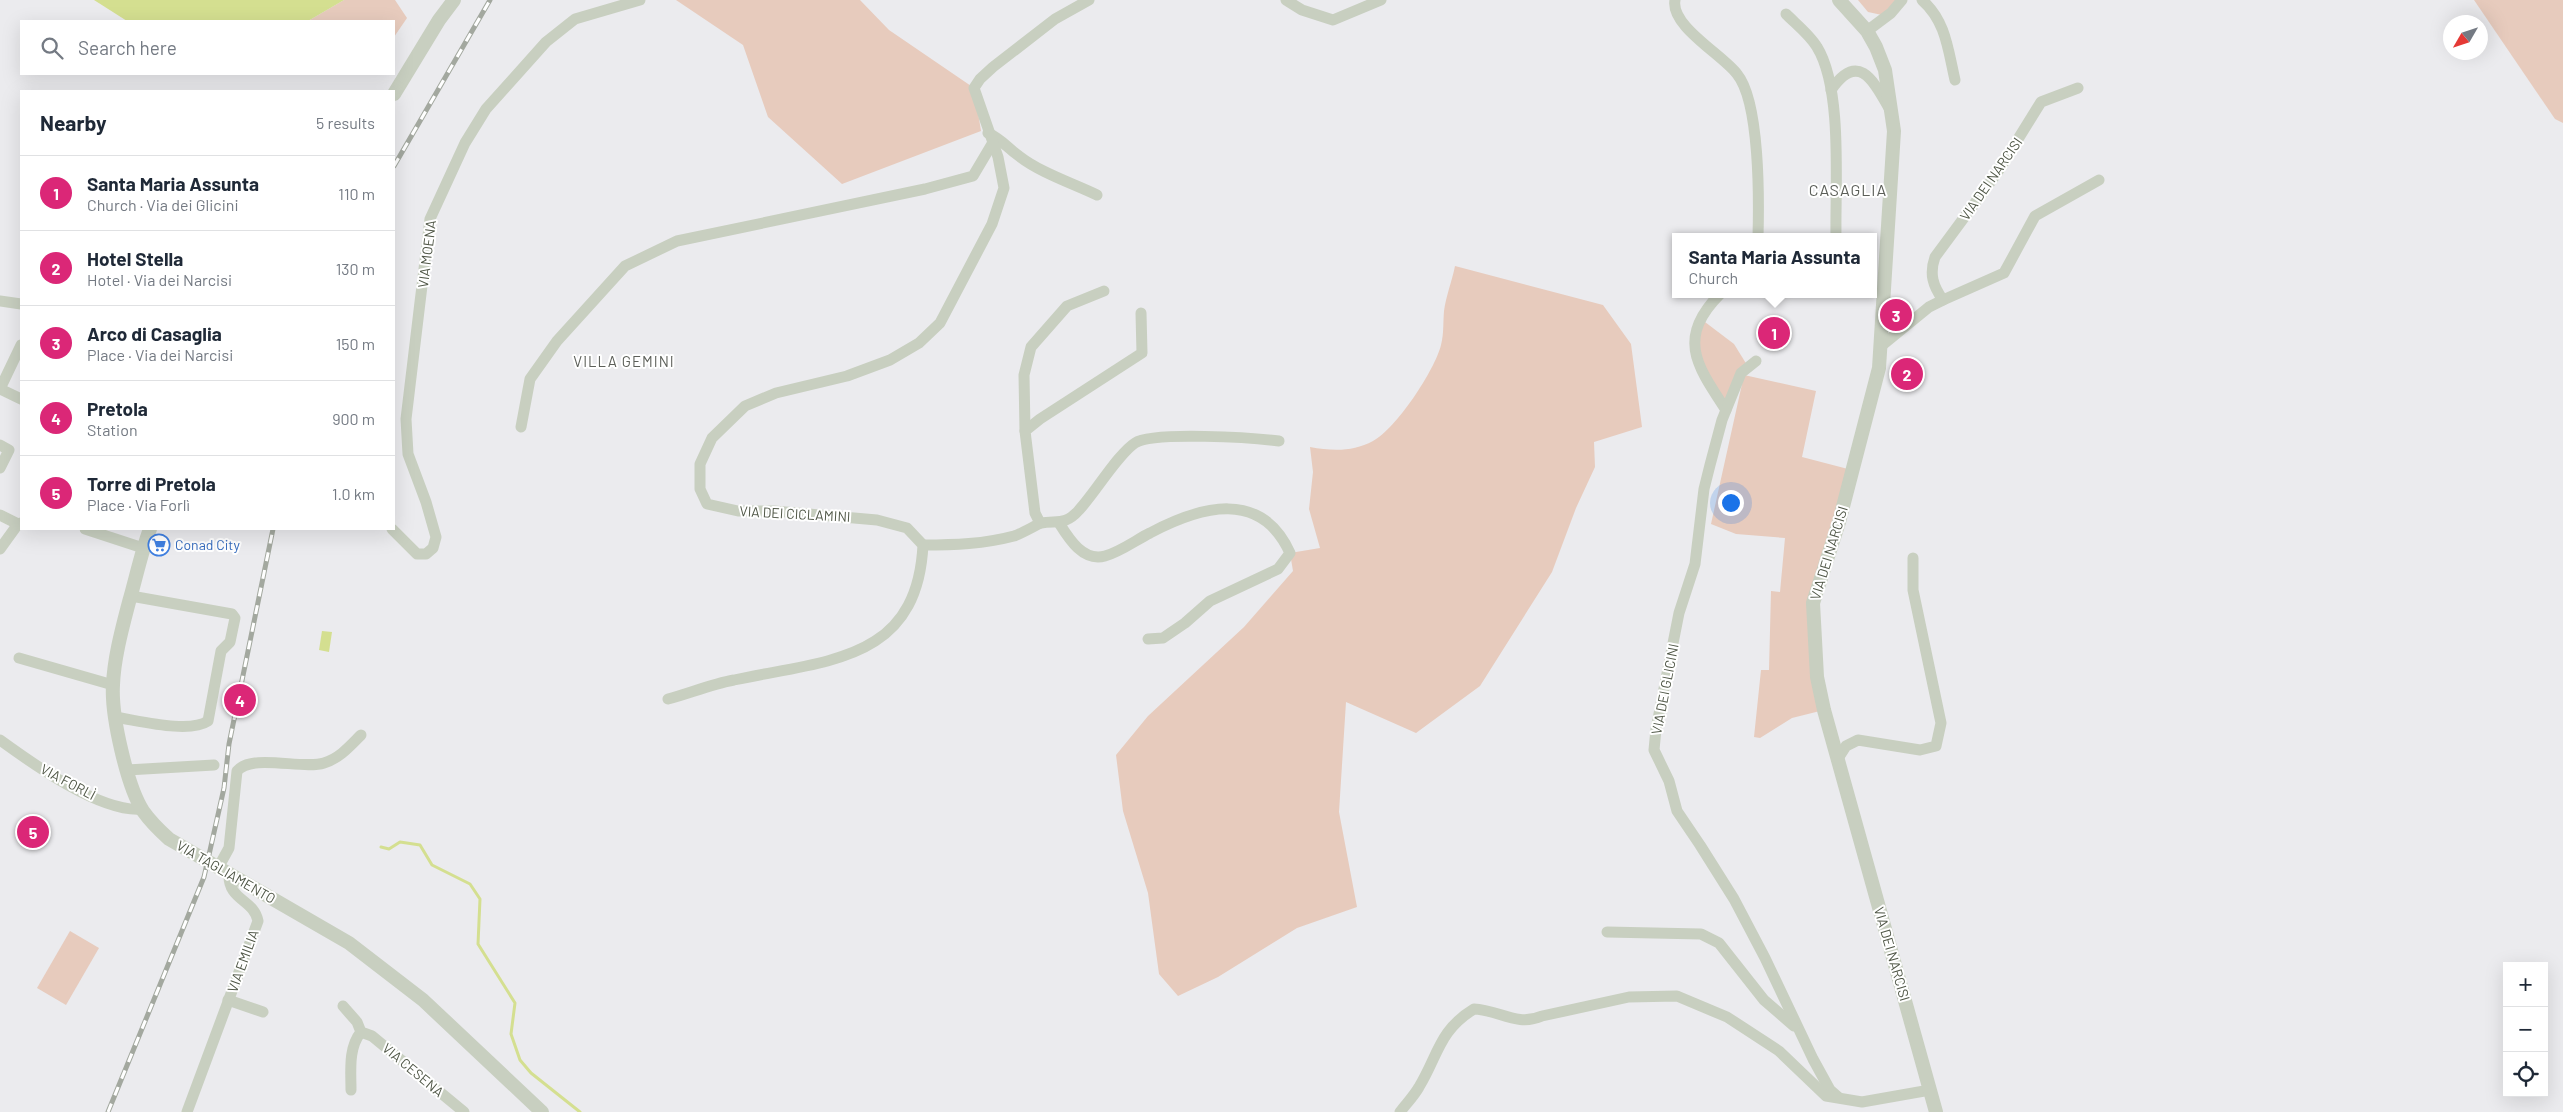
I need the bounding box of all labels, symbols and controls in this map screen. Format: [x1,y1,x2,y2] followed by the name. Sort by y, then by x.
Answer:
[2443,15,2488,60] north arrow
[20,20,395,75] search box
[38,34,66,62] icon: search
[78,36,177,59] text: Search here
[40,110,106,135] text: Nearby
[316,113,375,132] text: 5 results
[1956,134,2025,223] street label: VIA DEI NARCISI
[87,172,259,195] text: Santa Maria Assunta
[1809,180,1887,199] district label: CASAGLIA
[53,184,59,203] text: 1
[338,184,375,203] text: 110 m
[87,195,238,214] text: Church · Via dei Glicini
[414,219,439,289] street label: VIA MOENA
[1672,233,1877,298] popup
[1689,245,1860,268] text: Santa Maria Assunta
[87,247,183,270] text: Hotel Stella
[52,259,60,278] text: 2
[336,259,375,278] text: 130 m
[1689,268,1738,287] text: Church
[87,270,232,289] text: Hotel · Via dei Narcisi
[1880,296,1912,334] pin: 3
[1758,314,1790,352] pin: 1
[87,322,222,345] text: Arco di Casaglia
[52,334,60,353] text: 3
[336,334,375,353] text: 150 m
[87,345,233,364] text: Place · Via dei Narcisi
[573,352,675,370] district label: VILLA GEMINI
[1891,355,1923,393] pin: 2
[87,397,148,420] text: Pretola
[51,409,61,428] text: 4
[332,409,375,428] text: 900 m
[87,420,138,439] text: Station
[87,472,216,495] text: Torre di Pretola
[52,484,60,503] text: 5
[332,484,375,503] text: 1.0 km
[1718,490,1744,516] your location
[87,495,190,514] text: Place · Via Forlì
[739,502,851,525] street label: VIA DEI CICLAMINI
[1806,504,1851,602] street label: VIA DEI NARCISI
[147,533,171,557] supermarket icon: Conad City
[175,536,240,553] place label: Conad City
[1647,642,1682,736] street label: VIA DEI GLICINI
[224,681,256,719] pin: 4
[38,760,99,803] street label: VIA FORLÌ
[17,813,49,851] pin: 5
[174,836,279,907] street label: VIA TAGLIAMENTO
[1871,905,1914,1003] street label: VIA DEI NARCISI
[223,927,262,994] street label: VIA EMILIA
[2503,962,2548,1097] map controls
[2503,962,2548,1007] button: +
[2503,1007,2548,1052] button: −
[379,1039,448,1100] street label: VIA CESENA
[2503,1052,2548,1097] button: locate

